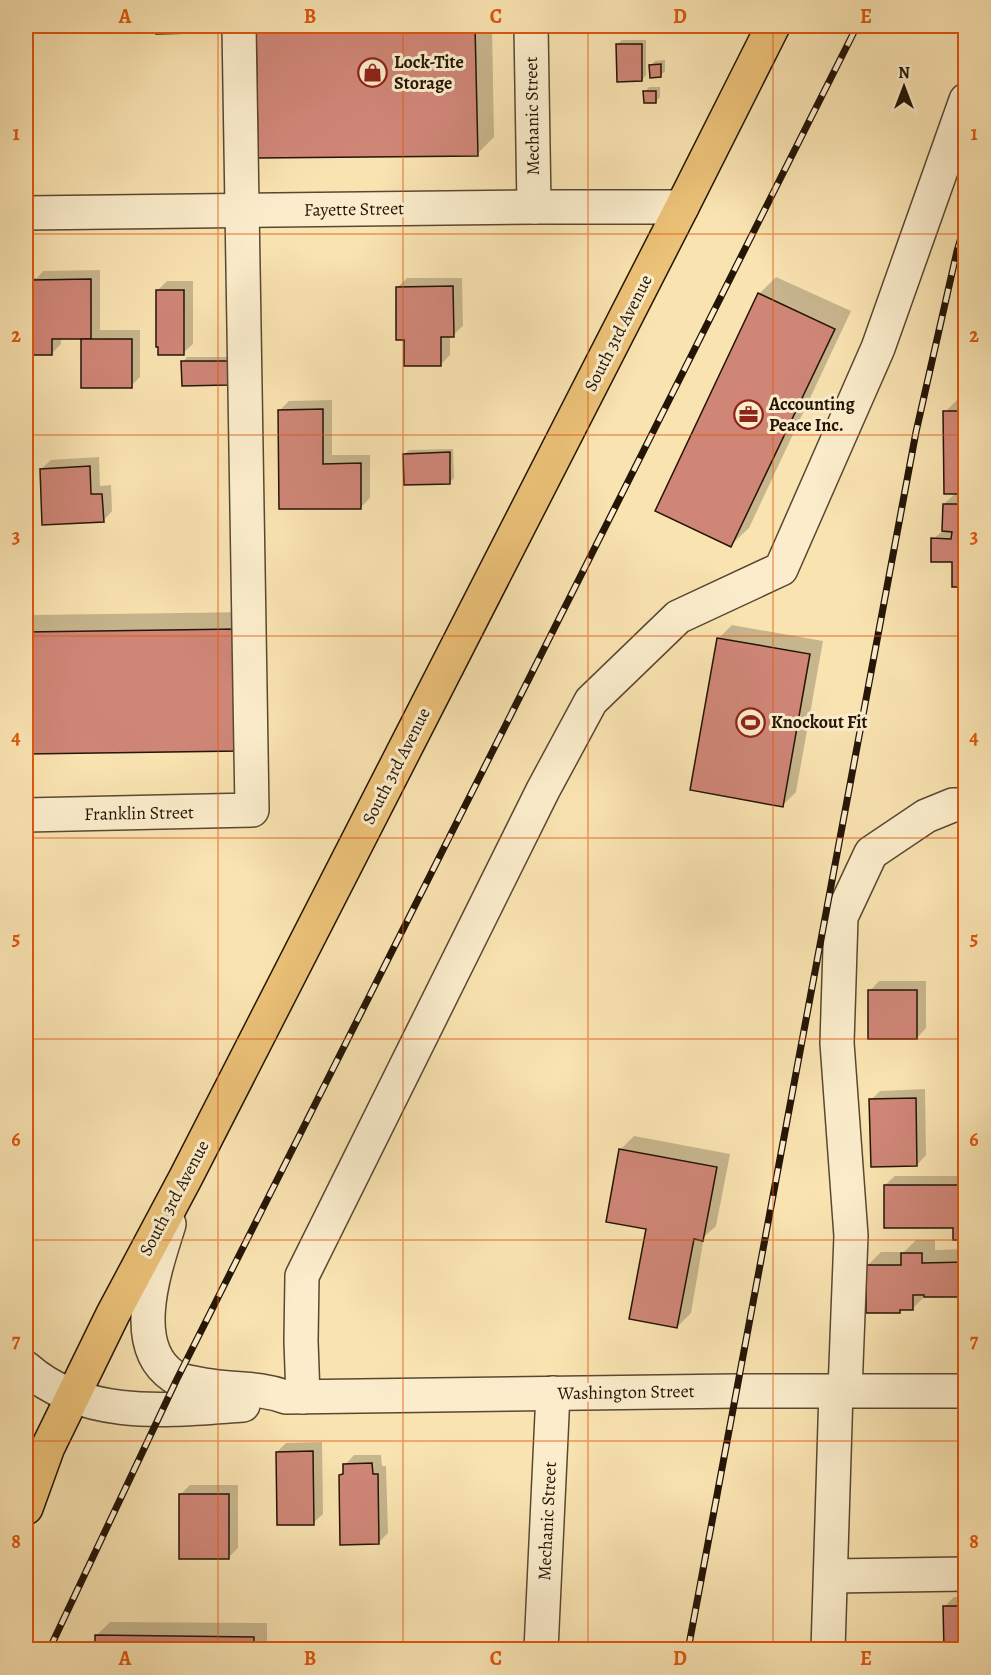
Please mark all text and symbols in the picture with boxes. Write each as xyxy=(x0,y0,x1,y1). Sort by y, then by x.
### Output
text: A xyxy=(118,3,132,30)
text: B xyxy=(304,3,316,30)
text: C xyxy=(490,3,502,30)
text: D xyxy=(673,3,687,30)
text: E xyxy=(860,3,872,30)
place label: Lock-Tite Storage xyxy=(394,50,464,95)
shop icon: Lock-Tite Storage xyxy=(357,56,389,88)
street label: Mechanic Street xyxy=(519,56,545,176)
north arrow xyxy=(874,57,934,117)
text: N xyxy=(898,62,910,84)
text: 1 xyxy=(12,120,20,147)
text: 1 xyxy=(970,120,978,147)
street label: Fayette Street xyxy=(304,196,404,222)
street label: South 3rd Avenue xyxy=(578,271,658,395)
text: 2 xyxy=(11,322,21,349)
text: 2 xyxy=(969,322,979,349)
place label: Accounting Peace Inc. xyxy=(768,392,855,437)
office icon: Accounting Peace Inc. xyxy=(732,398,764,430)
text: 3 xyxy=(12,523,20,550)
text: 3 xyxy=(970,523,978,550)
street label: South 3rd Avenue xyxy=(356,704,436,828)
sports icon: Knockout Fit xyxy=(734,706,766,738)
place label: Knockout Fit xyxy=(771,710,868,734)
text: 4 xyxy=(11,724,21,751)
text: 4 xyxy=(969,724,979,751)
street label: Franklin Street xyxy=(84,800,194,826)
text: 5 xyxy=(12,925,20,952)
text: 5 xyxy=(970,925,978,952)
text: 6 xyxy=(11,1126,21,1153)
text: 6 xyxy=(969,1126,979,1153)
street label: South 3rd Avenue xyxy=(133,1136,215,1260)
text: 7 xyxy=(12,1327,21,1354)
text: 7 xyxy=(970,1327,979,1354)
street label: Washington Street xyxy=(556,1379,695,1405)
street label: Mechanic Street xyxy=(532,1461,562,1581)
text: 8 xyxy=(11,1528,21,1555)
text: 8 xyxy=(969,1528,979,1555)
text: A xyxy=(118,1645,132,1672)
text: B xyxy=(304,1645,316,1672)
text: C xyxy=(490,1645,502,1672)
text: D xyxy=(673,1645,687,1672)
text: E xyxy=(860,1645,872,1672)

